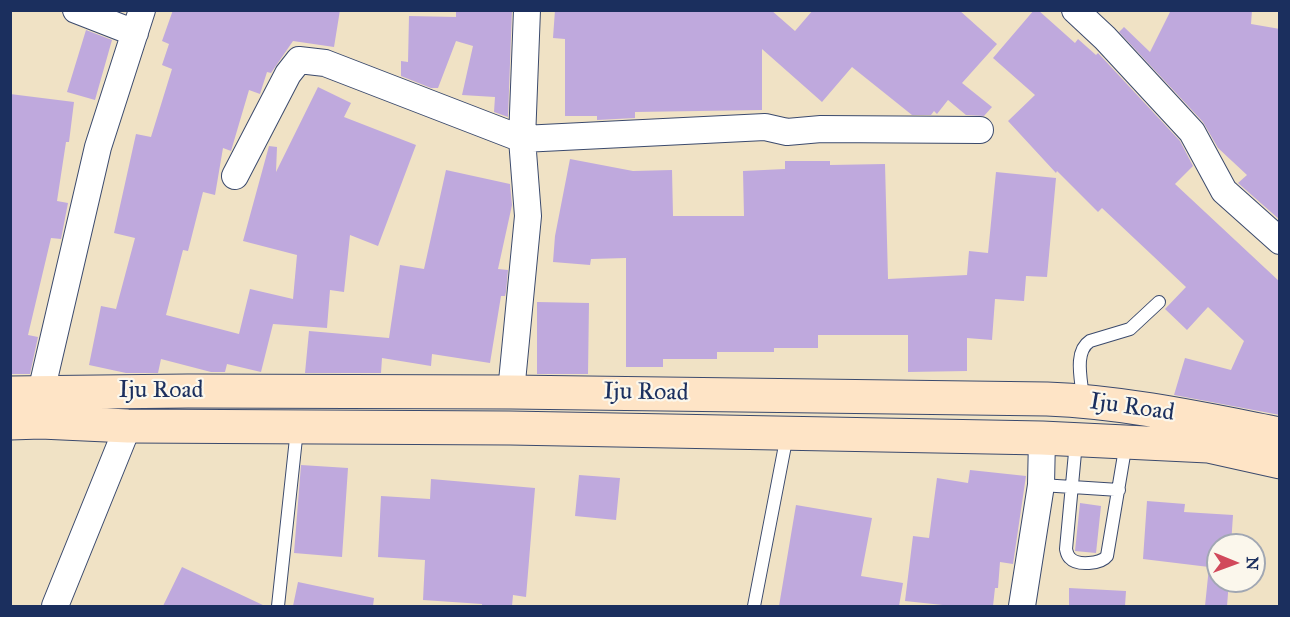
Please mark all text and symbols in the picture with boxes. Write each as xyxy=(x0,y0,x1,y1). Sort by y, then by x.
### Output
street label: Iju Road xyxy=(118,377,204,405)
street label: Iju Road xyxy=(603,378,689,408)
street label: Iju Road xyxy=(1088,388,1176,428)
north arrow xyxy=(1206,533,1266,593)
text: N xyxy=(1243,556,1262,570)

